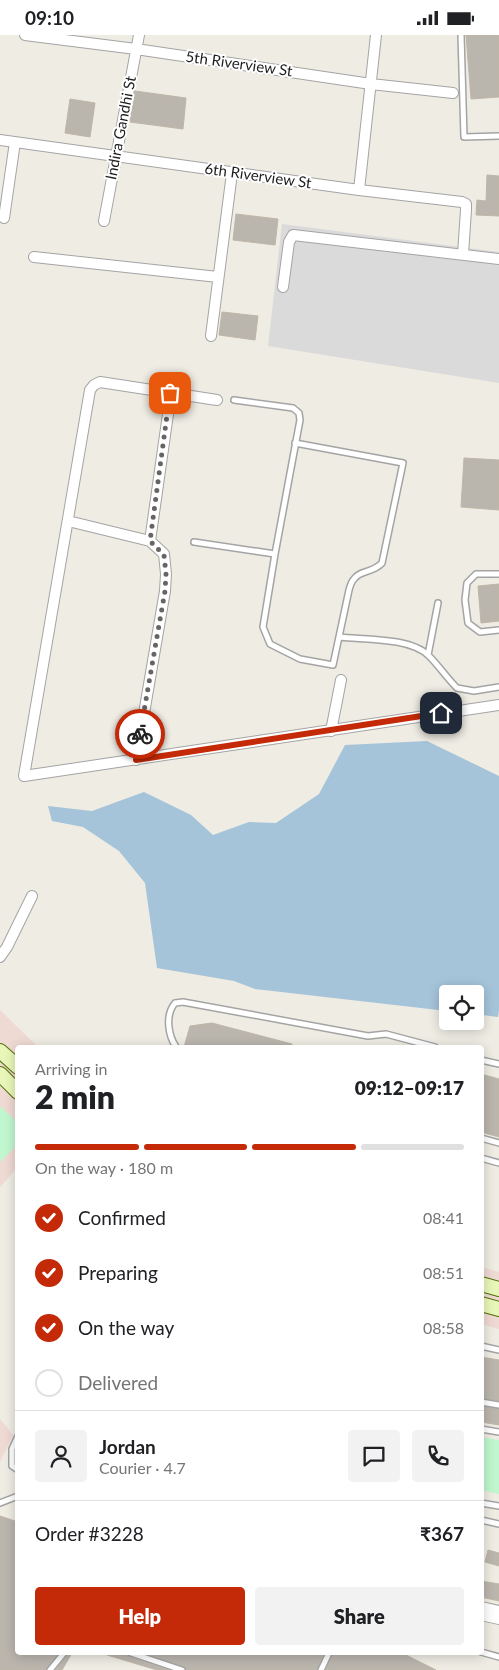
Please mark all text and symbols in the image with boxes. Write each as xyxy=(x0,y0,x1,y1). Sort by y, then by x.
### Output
text: 09:10 xyxy=(25,6,74,29)
street label: 5th Riverview St xyxy=(185,47,294,80)
street label: Indira Gandhi St xyxy=(101,74,139,181)
street label: 6th Riverview St xyxy=(204,159,313,192)
pin xyxy=(149,372,191,414)
icon: bag xyxy=(156,379,184,407)
pin xyxy=(420,692,462,734)
icon: home xyxy=(427,699,455,727)
courier xyxy=(115,709,165,759)
icon: bike xyxy=(126,720,154,748)
map controls xyxy=(439,985,484,1030)
button: locate xyxy=(439,985,484,1030)
text: Arriving in xyxy=(35,1059,108,1078)
text: 09:12–09:17 xyxy=(355,1076,464,1099)
text: 2 min xyxy=(35,1077,115,1116)
text: On the way · 180 m xyxy=(35,1158,173,1177)
icon: check xyxy=(35,1204,63,1232)
text: Confirmed xyxy=(78,1206,166,1229)
text: 08:41 xyxy=(423,1208,464,1227)
icon: check xyxy=(35,1259,63,1287)
text: Preparing xyxy=(78,1261,158,1284)
text: 08:51 xyxy=(423,1263,464,1282)
icon: check xyxy=(35,1314,63,1342)
text: On the way xyxy=(78,1316,174,1339)
text: 08:58 xyxy=(423,1318,464,1337)
text: Delivered xyxy=(78,1371,158,1394)
button: person xyxy=(35,1430,87,1482)
button: chat xyxy=(348,1430,400,1482)
button: phone xyxy=(412,1430,464,1482)
text: Jordan xyxy=(99,1435,156,1458)
text: Courier · 4.7 xyxy=(99,1458,186,1477)
text: Order #3228 xyxy=(35,1522,144,1545)
text: ₹367 xyxy=(420,1522,464,1545)
button: Help xyxy=(35,1587,245,1645)
button: Share xyxy=(255,1587,464,1645)

